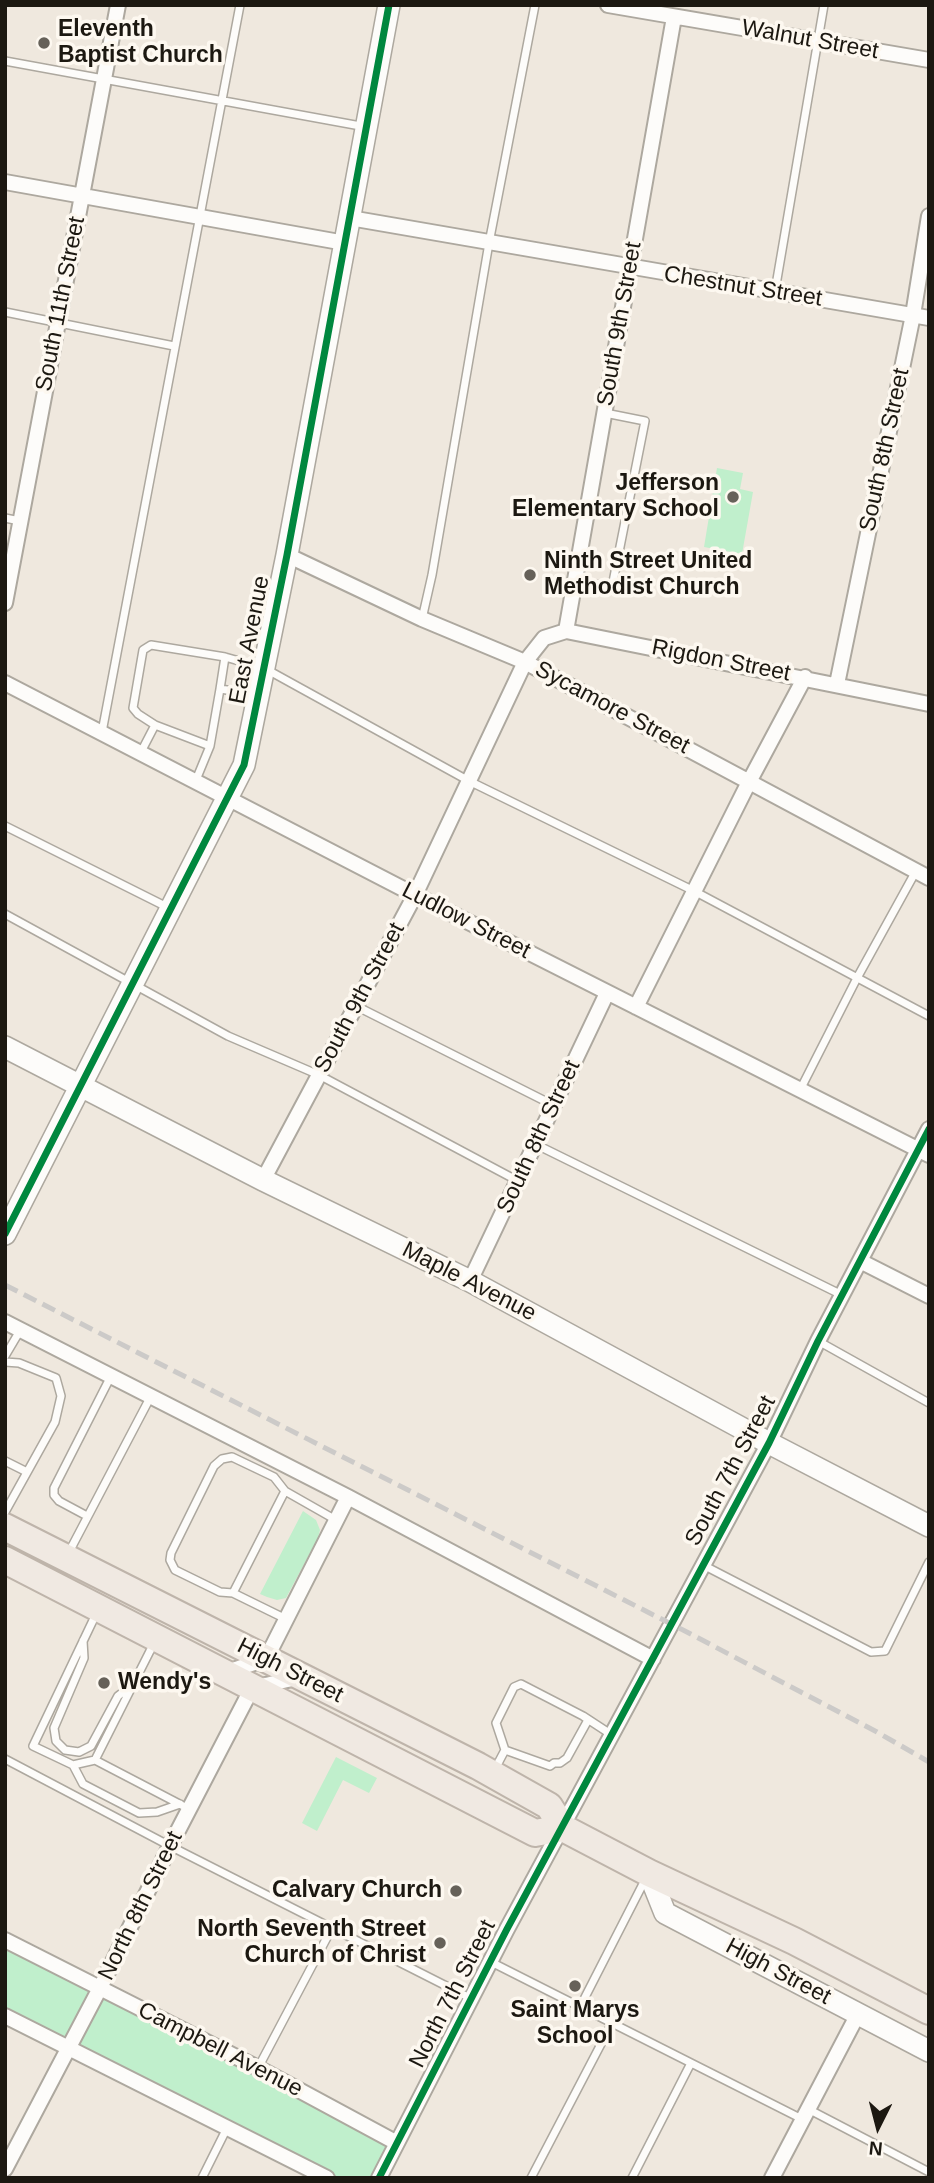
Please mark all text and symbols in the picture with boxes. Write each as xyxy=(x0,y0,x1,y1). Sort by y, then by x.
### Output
street label: Walnut Street xyxy=(739,14,881,66)
place label: Eleventh Baptist Church xyxy=(58,16,223,70)
marker: Eleventh Baptist Church xyxy=(36,35,52,51)
street label: South 11th Street xyxy=(31,214,91,394)
street label: South 9th Street xyxy=(592,240,648,408)
street label: Chestnut Street xyxy=(662,261,824,313)
street label: South 8th Street xyxy=(854,366,916,534)
place label: Jefferson Elementary School xyxy=(512,470,719,524)
marker: Jefferson Elementary School xyxy=(725,489,741,505)
place label: Ninth Street United Methodist Church xyxy=(544,548,752,602)
marker: Ninth Street United Methodist Church xyxy=(522,567,538,583)
street label: East Avenue xyxy=(224,574,276,706)
street label: Rigdon Street xyxy=(649,634,793,688)
street label: Sycamore Street xyxy=(530,656,694,760)
street label: Ludlow Street xyxy=(397,877,535,965)
street label: South 9th Street xyxy=(309,918,411,1078)
street label: South 8th Street xyxy=(491,1056,587,1218)
street label: Maple Avenue xyxy=(397,1236,541,1328)
street label: South 7th Street xyxy=(680,1391,782,1551)
street label: High Street xyxy=(232,1633,348,1709)
place label: Wendy's xyxy=(118,1669,211,1697)
marker: Wendy's xyxy=(96,1675,112,1691)
street label: North 8th Street xyxy=(93,1827,189,1985)
place label: Calvary Church xyxy=(272,1877,442,1905)
marker: Calvary Church xyxy=(448,1883,464,1899)
street label: North 7th Street xyxy=(404,1915,502,2073)
place label: North Seventh Street Church of Christ xyxy=(197,1916,426,1970)
street label: High Street xyxy=(721,1933,835,2011)
marker: North Seventh Street Church of Christ xyxy=(432,1935,448,1951)
marker: Saint Marys School xyxy=(567,1978,583,1994)
street label: Campbell Avenue xyxy=(133,1997,307,2103)
place label: Saint Marys School xyxy=(510,1997,640,2051)
north arrow xyxy=(843,2092,913,2162)
text: N xyxy=(868,2137,884,2160)

